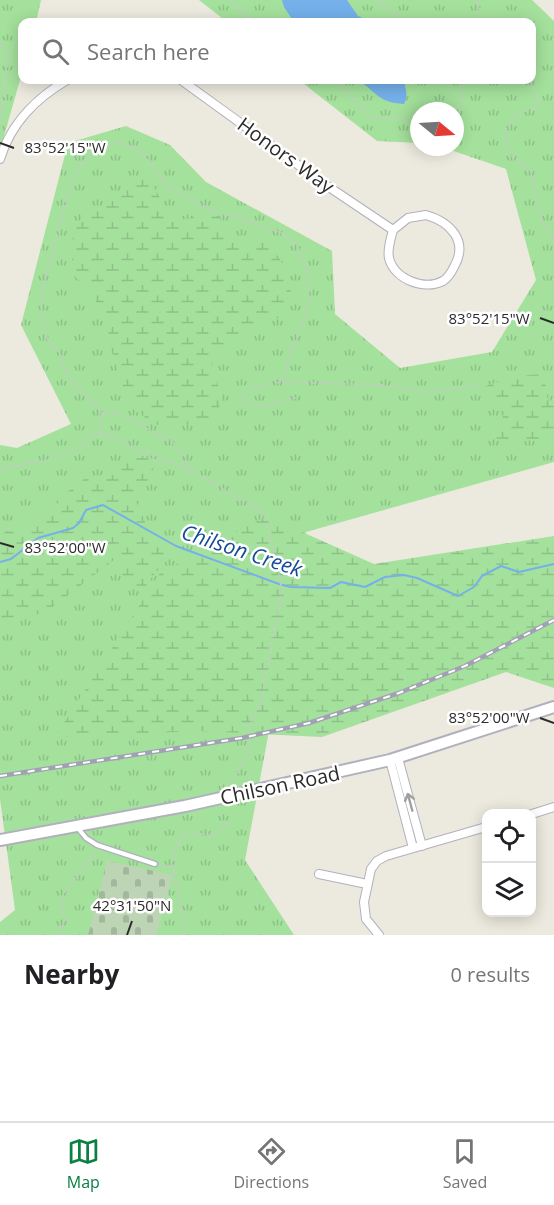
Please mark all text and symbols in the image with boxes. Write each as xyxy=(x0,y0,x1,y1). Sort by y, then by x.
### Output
search box xyxy=(18,18,536,84)
icon: search xyxy=(39,35,72,68)
text: Search here xyxy=(87,36,210,66)
north arrow xyxy=(410,102,464,156)
street label: Honors Way xyxy=(232,111,341,200)
text: 83°52'15"W xyxy=(25,137,106,157)
text: 83°52'15"W xyxy=(449,308,530,328)
water label: Chilson Creek xyxy=(178,517,307,583)
text: 83°52'00"W xyxy=(25,537,106,557)
text: 83°52'00"W xyxy=(449,707,530,727)
street label: Chilson Road xyxy=(218,759,342,811)
one-way arrow xyxy=(404,793,415,812)
map controls xyxy=(482,809,536,917)
button: locate xyxy=(482,809,536,863)
button: layers xyxy=(482,863,536,917)
text: 42°31'50"N xyxy=(93,895,171,915)
text: Nearby xyxy=(24,956,119,992)
text: 0 results xyxy=(450,961,530,988)
tab: Map xyxy=(67,1135,100,1193)
tab: Directions xyxy=(233,1135,309,1193)
tab: Saved xyxy=(443,1135,487,1193)

